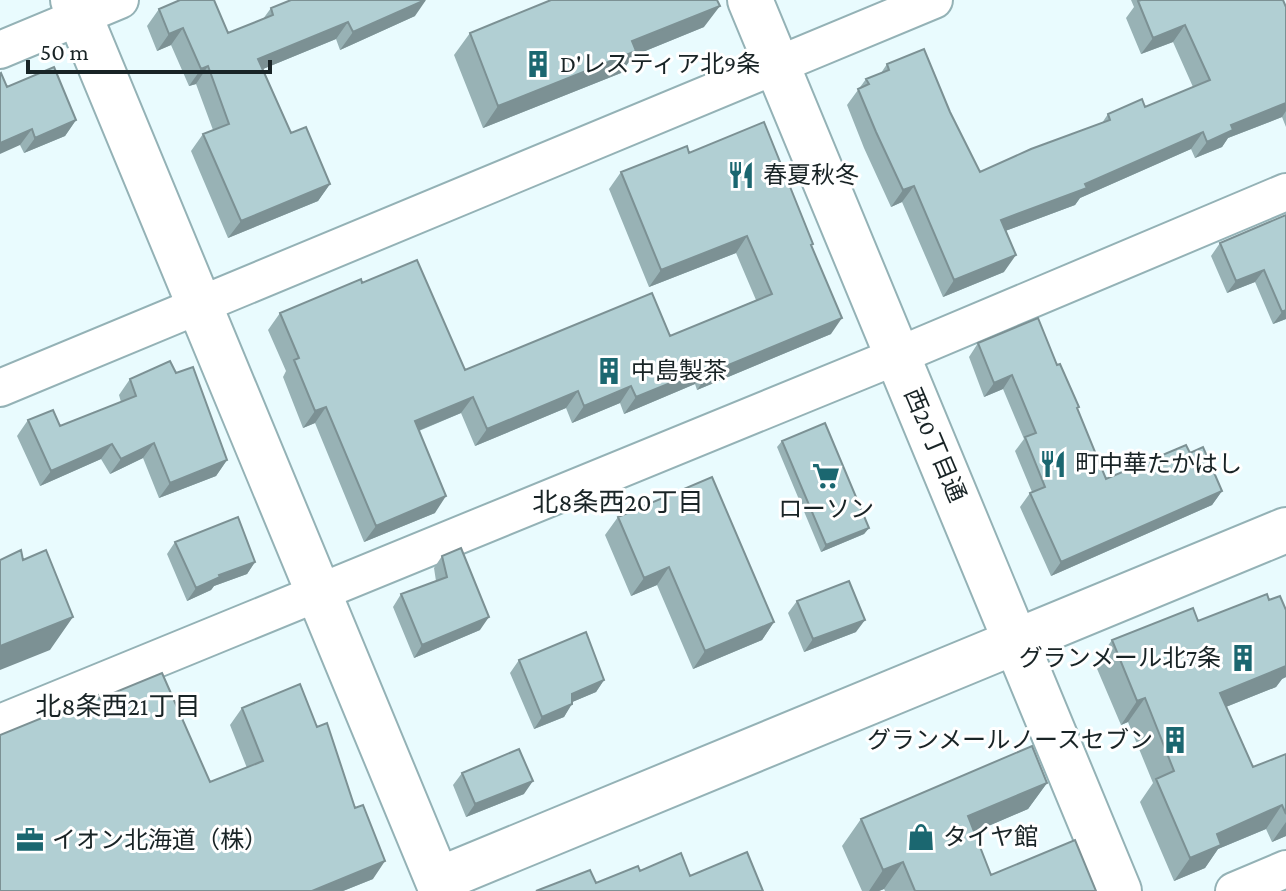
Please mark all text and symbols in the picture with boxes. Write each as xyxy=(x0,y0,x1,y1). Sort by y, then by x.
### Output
scale bar xyxy=(28,24,270,74)
text: 50 m xyxy=(40,38,89,65)
building icon: D'レスティア北9条 xyxy=(523,49,553,79)
place label: D'レスティア北9条 xyxy=(560,50,760,77)
restaurant icon: 春夏秋冬 xyxy=(726,160,756,190)
place label: 春夏秋冬 xyxy=(763,161,859,188)
building icon: 中島製茶 xyxy=(594,356,624,386)
place label: 中島製茶 xyxy=(631,357,727,384)
street label: 西20丁目通 xyxy=(899,384,972,506)
restaurant icon: 町中華たかはし xyxy=(1038,449,1068,479)
place label: 町中華たかはし xyxy=(1075,450,1242,477)
supermarket icon: ローソン xyxy=(811,461,841,491)
district label: 北8条西20丁目 xyxy=(532,488,704,517)
place label: ローソン xyxy=(778,495,874,522)
building icon: グランメール北7条 xyxy=(1228,643,1258,673)
place label: グランメール北7条 xyxy=(1019,644,1221,671)
district label: 北8条西21丁目 xyxy=(35,692,201,721)
building icon: グランメールノースセブン xyxy=(1160,725,1190,755)
place label: グランメールノースセブン xyxy=(867,726,1153,753)
shop icon: タイヤ館 xyxy=(906,822,936,852)
place label: タイヤ館 xyxy=(943,823,1038,850)
office icon: イオン北海道（株） xyxy=(15,825,45,855)
place label: イオン北海道（株） xyxy=(52,826,268,853)

